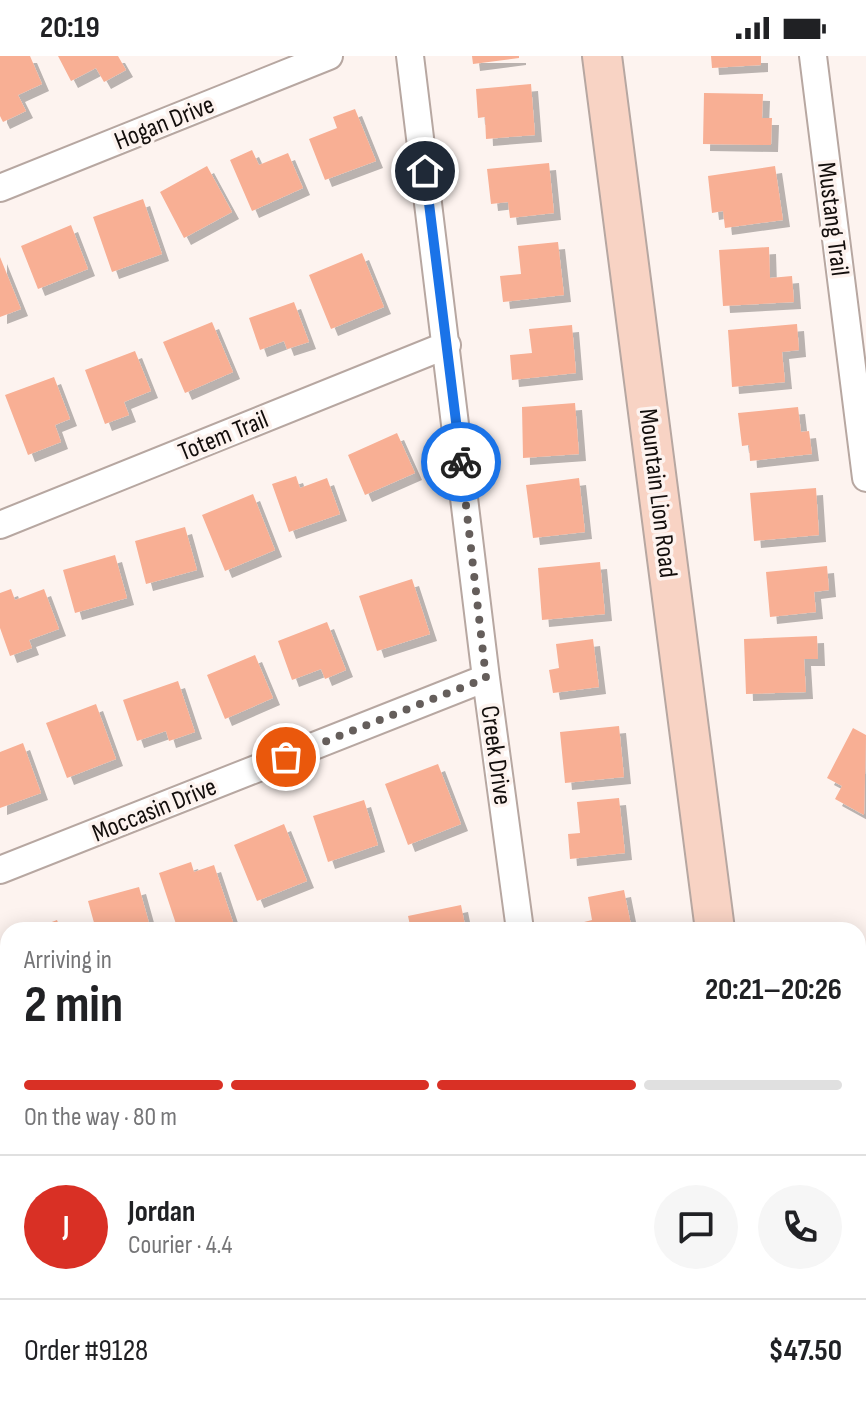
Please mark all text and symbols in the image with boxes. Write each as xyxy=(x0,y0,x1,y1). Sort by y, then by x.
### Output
text: 20:19 xyxy=(40,10,100,46)
street label: Hogan Drive xyxy=(110,89,219,157)
pin xyxy=(391,137,459,205)
icon: home xyxy=(403,149,447,193)
street label: Mustang Trail xyxy=(810,160,855,278)
street label: Totem Trail xyxy=(174,404,273,468)
street label: Mountain Lion Road xyxy=(632,407,683,580)
courier xyxy=(421,422,501,502)
icon: bike xyxy=(439,440,483,484)
street label: Creek Drive xyxy=(473,704,518,807)
pin xyxy=(252,723,320,791)
icon: bag xyxy=(264,735,308,779)
street label: Moccasin Drive xyxy=(88,771,221,849)
text: Arriving in xyxy=(24,945,112,976)
text: 20:21–20:26 xyxy=(705,972,842,1008)
text: 2 min xyxy=(24,974,123,1037)
text: On the way · 80 m xyxy=(24,1102,177,1133)
button: chat xyxy=(654,1185,738,1269)
button: phone xyxy=(758,1185,842,1269)
text: Jordan xyxy=(128,1194,195,1230)
text: J xyxy=(63,1209,69,1245)
text: Courier · 4.4 xyxy=(128,1230,232,1261)
text: Order #9128 xyxy=(24,1333,148,1369)
text: $47.50 xyxy=(768,1333,842,1369)

